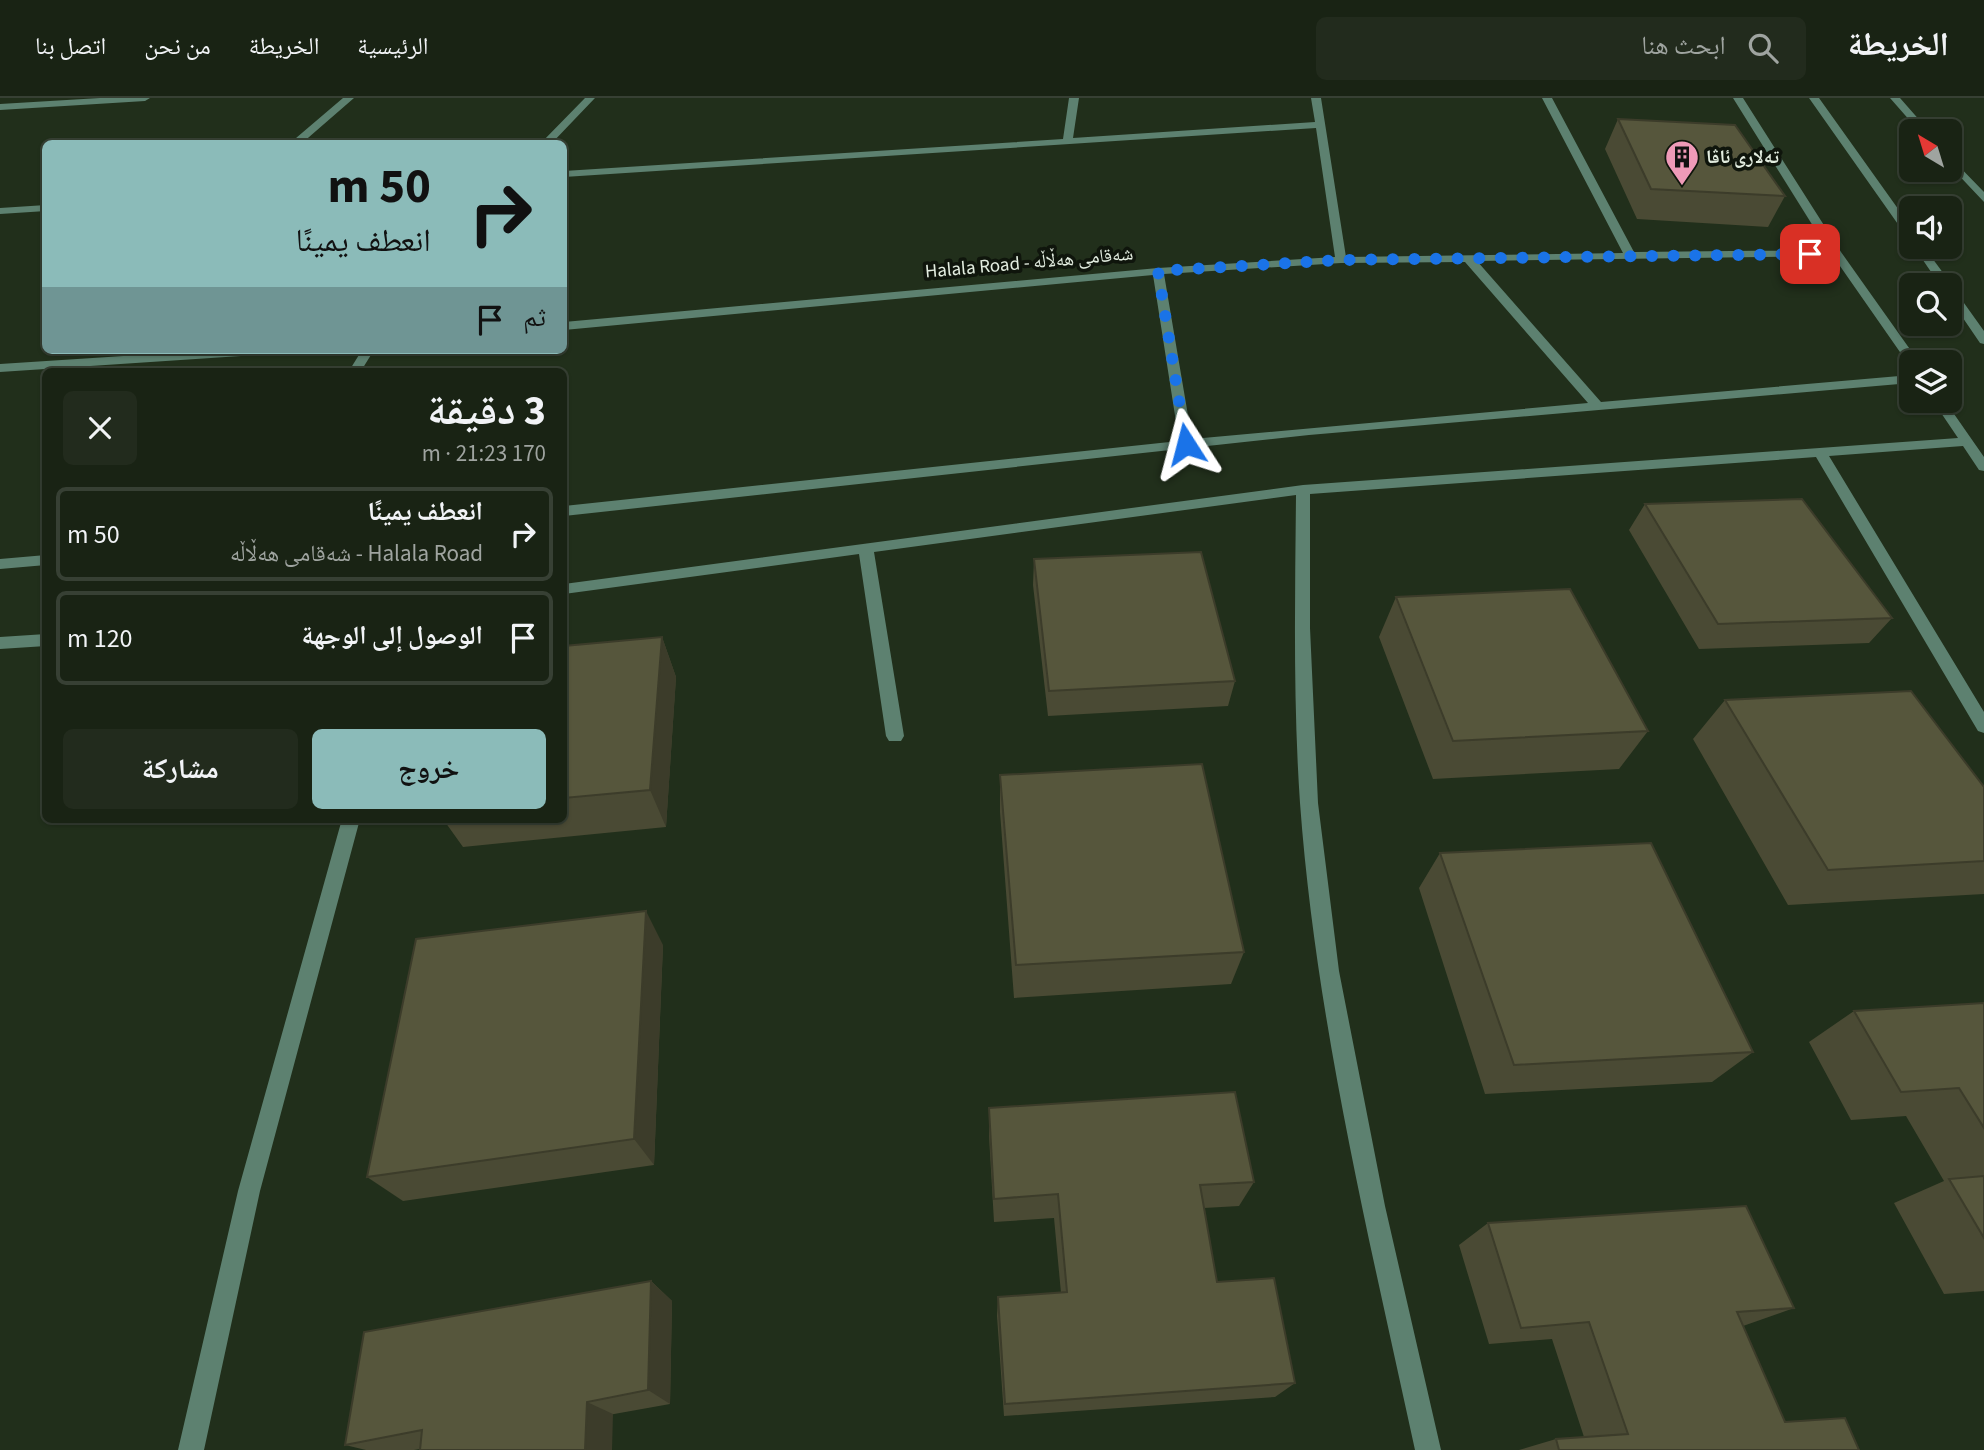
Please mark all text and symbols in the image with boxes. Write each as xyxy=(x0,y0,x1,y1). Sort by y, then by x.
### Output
search box xyxy=(1316,17,1806,80)
text: الخريطة xyxy=(1848,21,1949,68)
text: ابحث هنا xyxy=(1641,27,1726,64)
text: اتصل بنا xyxy=(35,29,106,64)
text: من نحن xyxy=(144,29,211,64)
text: الخريطة xyxy=(249,29,319,64)
text: الرئيسية xyxy=(357,29,429,64)
icon: search xyxy=(1744,29,1782,67)
north arrow xyxy=(1899,119,1962,182)
map controls xyxy=(1899,119,1962,413)
building icon: تەلاری ئاڤا xyxy=(1663,138,1701,187)
place label: تەلاری ئاڤا xyxy=(1706,144,1780,171)
text: 50 m xyxy=(327,152,431,222)
icon: right xyxy=(455,168,546,259)
button: sound xyxy=(1899,196,1962,259)
text: انعطف يمينًا xyxy=(296,218,431,264)
pin xyxy=(1780,224,1840,284)
icon: arrive xyxy=(1791,235,1829,273)
street label: Halala Road - شەقامی هەڵاڵە xyxy=(924,240,1134,286)
button: search xyxy=(1899,273,1962,336)
text: ثم xyxy=(523,299,546,336)
icon: arrive xyxy=(471,301,509,339)
button: layers xyxy=(1899,350,1962,413)
text: 3 دقيقة xyxy=(427,381,546,441)
button: close xyxy=(63,391,137,465)
position arrow xyxy=(1149,407,1223,481)
text: 170 m · 21:23 xyxy=(422,437,546,470)
text: انعطف يمينًا xyxy=(368,493,483,530)
icon: right xyxy=(504,515,542,553)
text: 50 m xyxy=(67,516,120,553)
text: Halala Road - شەقامی هەڵاڵە xyxy=(230,537,483,570)
text: الوصول إلى الوجهة xyxy=(302,617,483,654)
icon: arrive xyxy=(504,619,542,657)
text: 120 m xyxy=(67,620,133,657)
button: مشاركة xyxy=(63,729,298,809)
button: خروج xyxy=(312,729,546,809)

